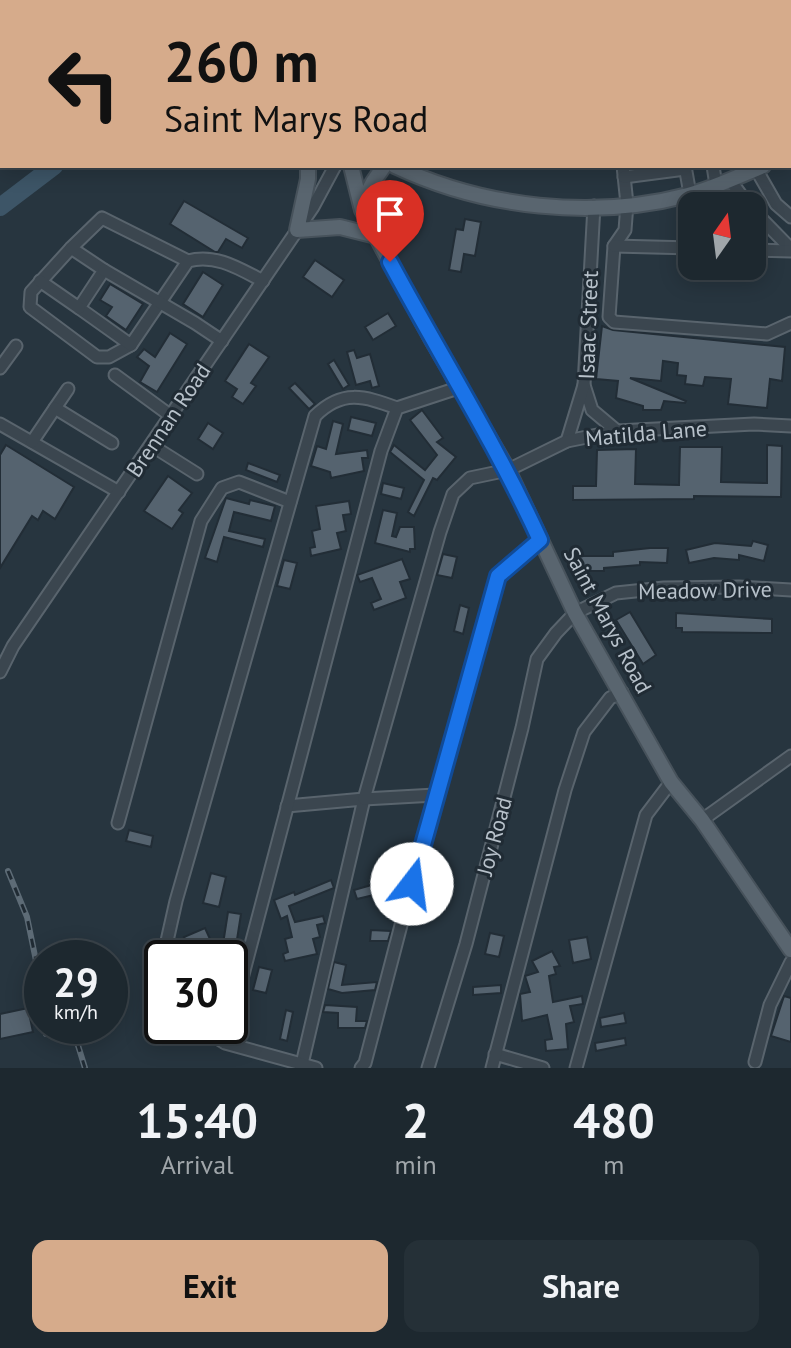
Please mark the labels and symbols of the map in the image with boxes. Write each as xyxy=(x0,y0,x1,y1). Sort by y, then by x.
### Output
pin xyxy=(356,180,424,262)
north arrow xyxy=(678,192,766,280)
street label: Isaac Street xyxy=(572,270,604,380)
street label: Brennan Road xyxy=(120,358,216,482)
street label: Matilda Lane xyxy=(584,414,708,452)
street label: Saint Marys Road xyxy=(558,542,658,698)
street label: Meadow Drive xyxy=(638,575,772,605)
street label: Joy Road xyxy=(470,794,518,879)
position arrow xyxy=(370,842,454,926)
speed limit sign: 30 xyxy=(144,940,248,1044)

